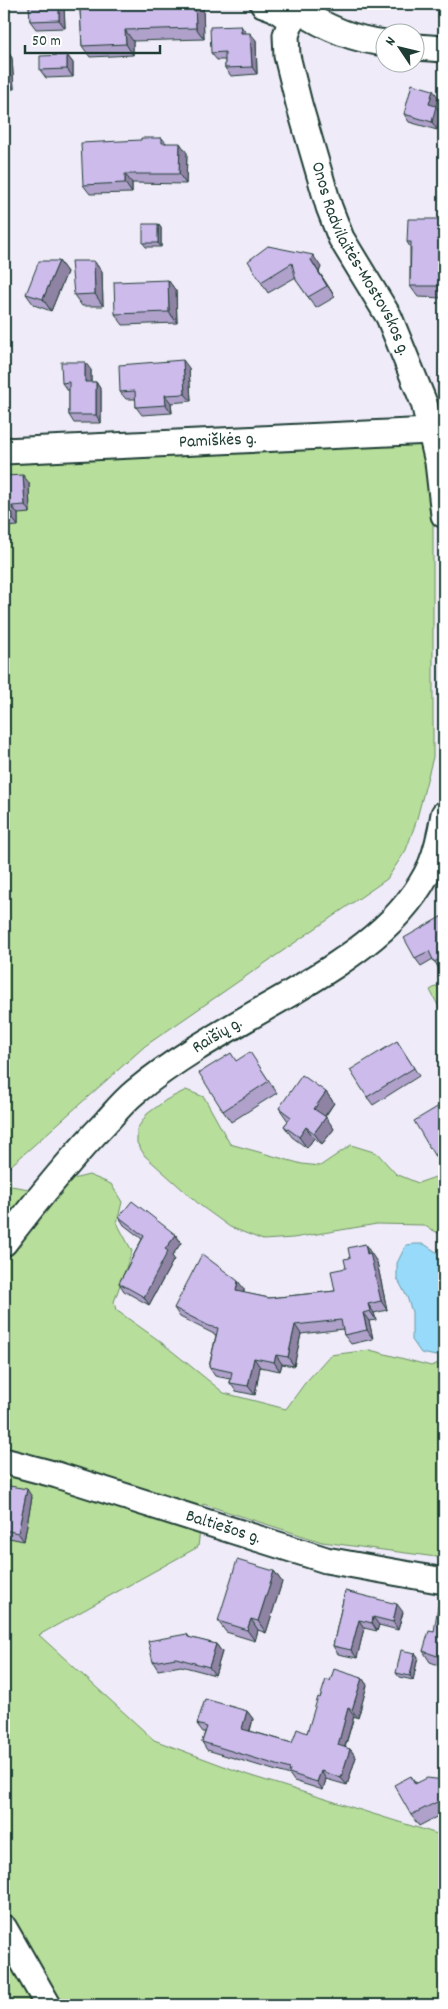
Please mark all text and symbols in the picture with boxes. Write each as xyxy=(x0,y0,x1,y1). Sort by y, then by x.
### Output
scale bar xyxy=(25,22,160,54)
north arrow xyxy=(376,22,426,72)
text: 50 m xyxy=(32,31,61,53)
text: N xyxy=(381,33,401,50)
street label: Onos Radvilaitės-Mostovskos g. xyxy=(304,159,416,360)
street label: Pamiškės g. xyxy=(178,427,257,455)
street label: Raišių g. xyxy=(187,1011,247,1060)
street label: Baltiešos g. xyxy=(182,1504,264,1551)

